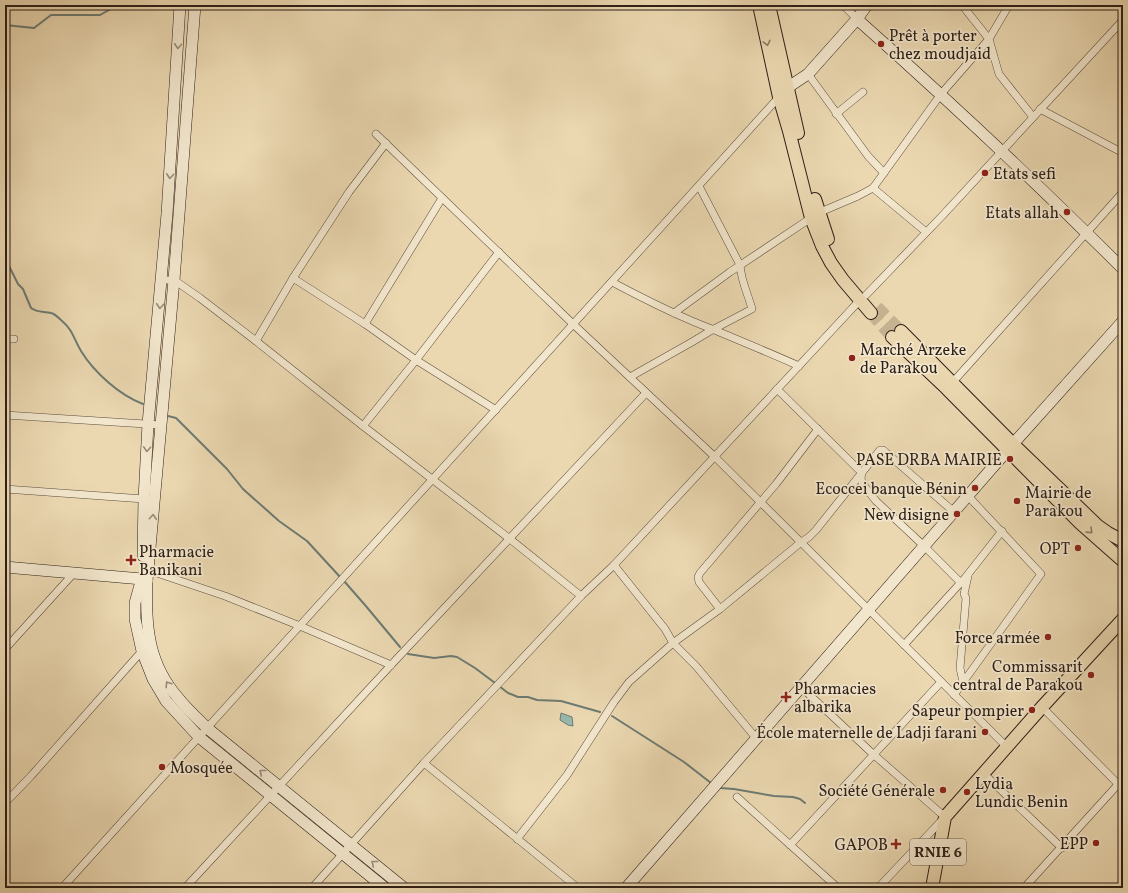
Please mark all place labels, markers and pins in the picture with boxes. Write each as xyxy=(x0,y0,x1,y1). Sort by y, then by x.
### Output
place label: Prêt à porter chez moudjaid xyxy=(889,26,991,66)
marker: Prêt à porter chez moudjaid xyxy=(876,39,886,49)
place label: Etats sefi xyxy=(993,164,1056,186)
marker: Etats sefi xyxy=(980,168,990,178)
place label: Etats allah xyxy=(985,203,1059,225)
marker: Etats allah xyxy=(1062,207,1072,217)
place label: Marché Arzeke de Parakou xyxy=(860,340,966,380)
marker: Marché Arzeke de Parakou xyxy=(847,353,857,363)
place label: PASE DRBA MAIRIE xyxy=(856,450,1002,472)
marker: PASE DRBA MAIRIE xyxy=(1005,454,1015,464)
place label: Ecoccei banque Bénin xyxy=(816,479,967,501)
marker: Ecoccei banque Bénin xyxy=(970,483,980,493)
place label: Mairie de Parakou xyxy=(1025,483,1092,523)
marker: Mairie de Parakou xyxy=(1012,496,1022,506)
place label: New disigne xyxy=(864,505,949,527)
marker: New disigne xyxy=(952,509,962,519)
place label: OPT xyxy=(1040,539,1070,561)
place label: Pharmacie Banikani xyxy=(139,542,214,582)
marker: OPT xyxy=(1073,543,1083,553)
marker: Pharmacie Banikani xyxy=(126,555,136,565)
place label: Force armée xyxy=(955,628,1040,650)
marker: Force armée xyxy=(1043,632,1053,642)
place label: Commissarit central de Parakou xyxy=(953,657,1083,697)
marker: Commissarit central de Parakou xyxy=(1086,670,1096,680)
place label: Pharmacies albarika xyxy=(794,679,876,719)
marker: Pharmacies albarika xyxy=(781,692,791,702)
place label: Sapeur pompier xyxy=(911,701,1024,723)
marker: Sapeur pompier xyxy=(1027,705,1037,715)
place label: École maternelle de Ladji farani xyxy=(756,723,977,745)
marker: École maternelle de Ladji farani xyxy=(980,727,990,737)
place label: Mosquée xyxy=(170,758,233,780)
marker: Mosquée xyxy=(157,762,167,772)
place label: Lydia Lundic Benin xyxy=(975,774,1068,814)
place label: Société Générale xyxy=(818,781,935,803)
marker: Société Générale xyxy=(938,785,948,795)
marker: Lydia Lundic Benin xyxy=(962,787,972,797)
place label: EPP xyxy=(1060,834,1088,856)
place label: GAPOB xyxy=(835,835,888,857)
marker: EPP xyxy=(1091,838,1101,848)
marker: GAPOB xyxy=(891,839,901,849)

